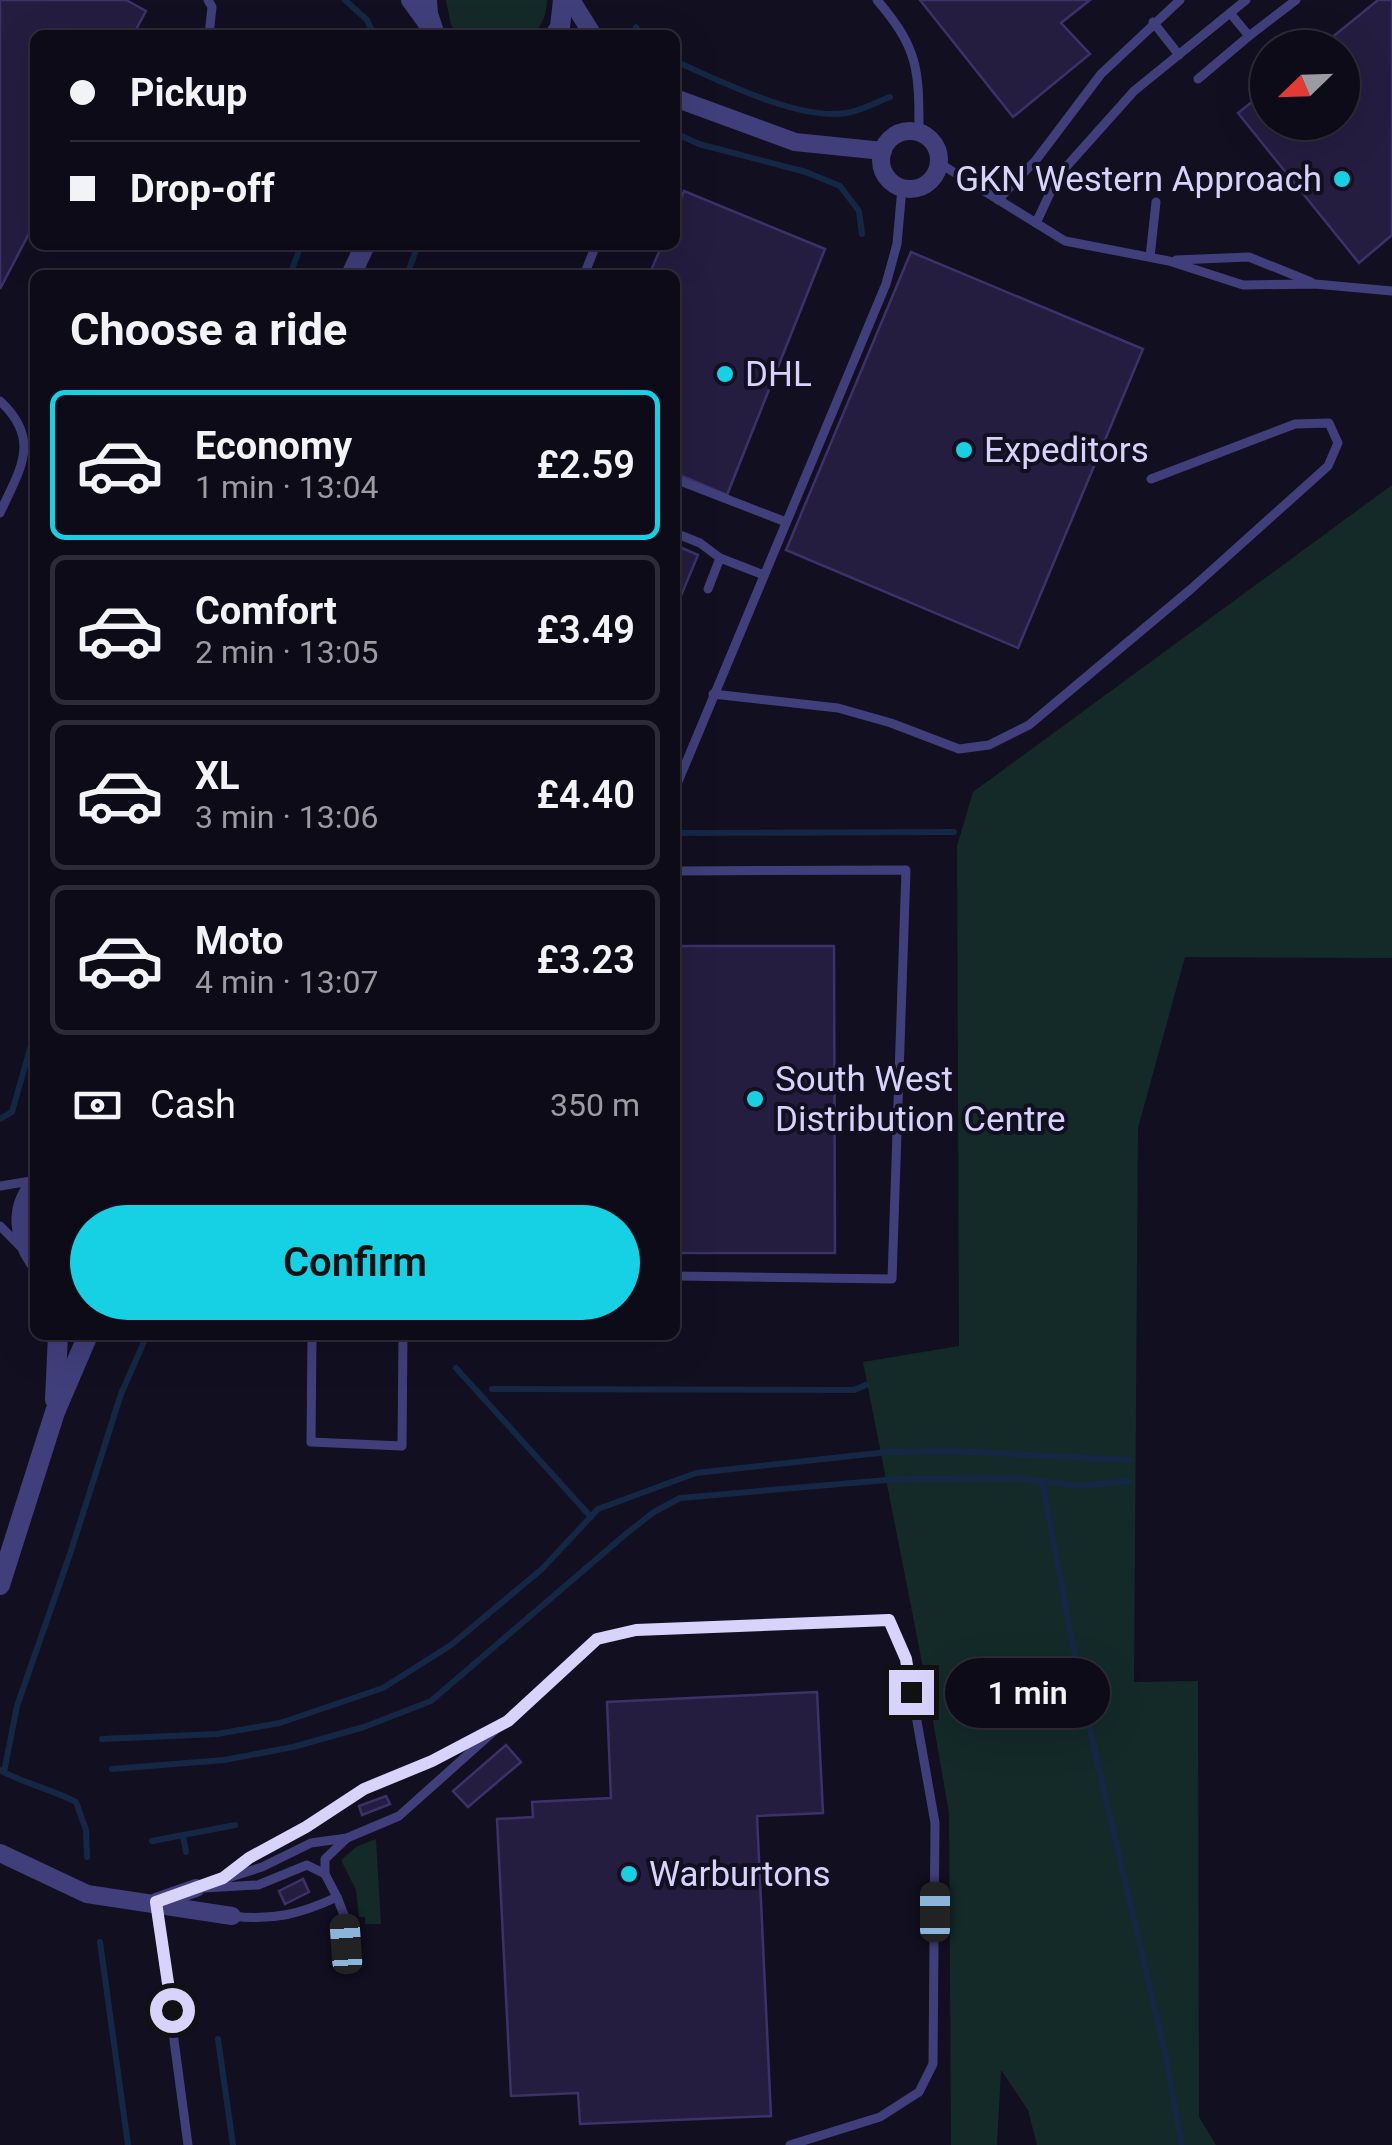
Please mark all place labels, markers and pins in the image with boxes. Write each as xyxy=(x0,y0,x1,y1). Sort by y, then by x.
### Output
place label: GKN Western Approach xyxy=(955,159,1322,200)
marker: GKN Western Approach xyxy=(1331,168,1353,190)
place label: DHL xyxy=(745,354,812,395)
marker: DHL xyxy=(714,363,736,385)
place label: Expeditors xyxy=(984,430,1149,471)
marker: Expeditors xyxy=(953,439,975,461)
place label: South West Distribution Centre xyxy=(775,1059,1065,1140)
marker: South West Distribution Centre xyxy=(744,1088,766,1110)
place label: Warburtons xyxy=(649,1854,831,1895)
marker: Warburtons xyxy=(618,1863,640,1885)

